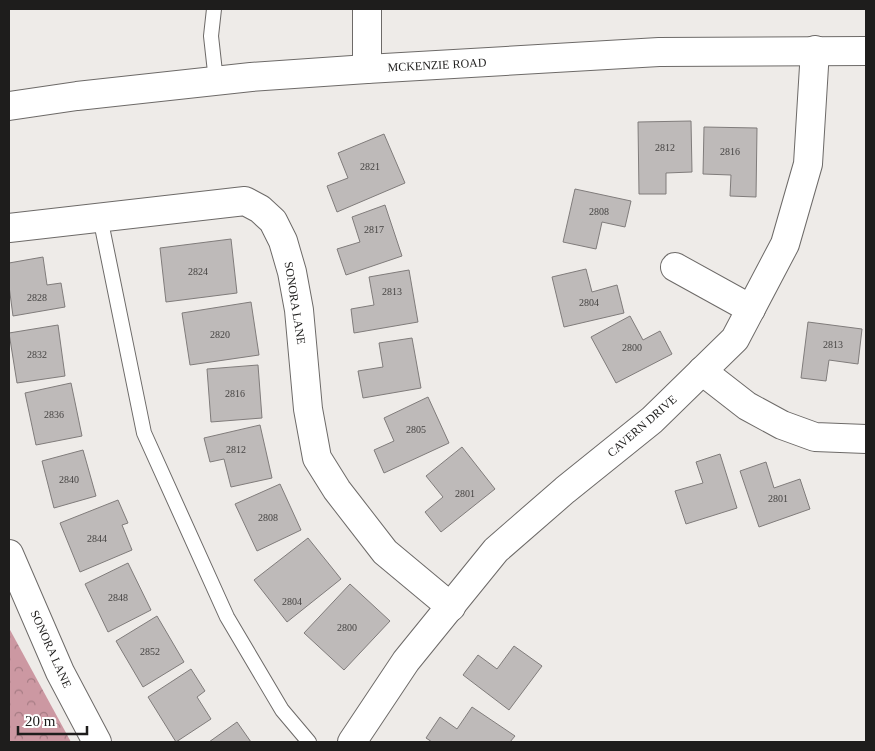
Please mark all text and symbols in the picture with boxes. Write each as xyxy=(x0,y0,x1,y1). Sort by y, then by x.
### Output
street label: MCKENZIE ROAD xyxy=(387,55,487,75)
house number: 2812 xyxy=(655,142,675,153)
house number: 2816 xyxy=(720,146,740,157)
house number: 2821 xyxy=(360,161,380,172)
house number: 2808 xyxy=(589,206,609,217)
house number: 2817 xyxy=(364,224,384,235)
street label: SONORA LANE xyxy=(282,261,308,345)
house number: 2824 xyxy=(188,266,208,277)
house number: 2813 xyxy=(382,286,402,297)
house number: 2828 xyxy=(27,292,47,303)
house number: 2804 xyxy=(579,297,599,308)
house number: 2820 xyxy=(210,329,230,340)
house number: 2813 xyxy=(823,339,843,350)
house number: 2800 xyxy=(622,342,642,353)
house number: 2832 xyxy=(27,349,47,360)
house number: 2816 xyxy=(225,388,245,399)
street label: CAVERN DRIVE xyxy=(604,392,680,460)
house number: 2836 xyxy=(44,409,64,420)
house number: 2805 xyxy=(406,424,426,435)
house number: 2812 xyxy=(226,444,246,455)
house number: 2840 xyxy=(59,474,79,485)
house number: 2801 xyxy=(455,488,475,499)
house number: 2801 xyxy=(768,493,788,504)
house number: 2808 xyxy=(258,512,278,523)
house number: 2844 xyxy=(87,533,107,544)
house number: 2848 xyxy=(108,592,128,603)
house number: 2804 xyxy=(282,596,302,607)
street label: SONORA LANE xyxy=(28,608,74,690)
house number: 2800 xyxy=(337,622,357,633)
house number: 2852 xyxy=(140,646,160,657)
scale bar xyxy=(18,704,86,736)
text: 20 m xyxy=(25,713,56,729)

